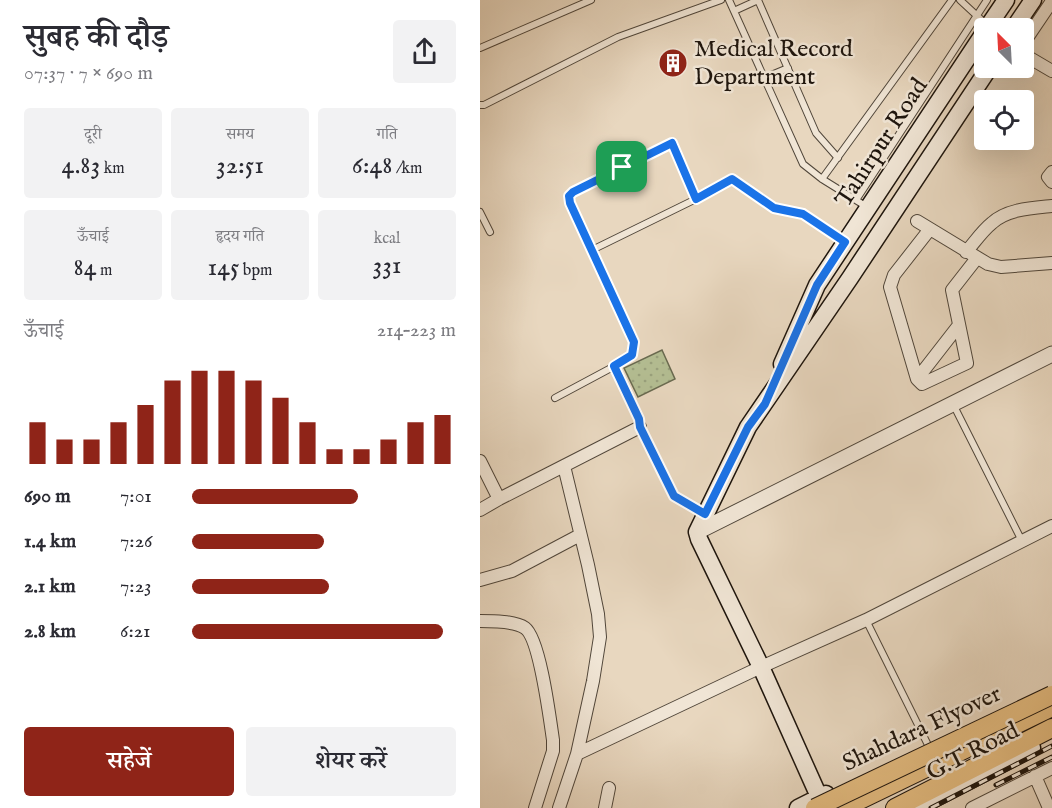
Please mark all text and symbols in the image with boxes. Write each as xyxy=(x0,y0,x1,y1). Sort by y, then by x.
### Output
text: सुबह की दौड़ xyxy=(24,17,168,59)
north arrow xyxy=(974,18,1034,78)
map controls xyxy=(974,18,1034,150)
button: share xyxy=(393,20,456,83)
place label: Medical Record Department xyxy=(694,34,853,93)
building icon: Medical Record Department xyxy=(657,47,689,79)
text: 07:37 · 7 × 690 m xyxy=(24,61,153,86)
street label: Tahirpur Road xyxy=(829,72,935,213)
button: locate xyxy=(974,90,1034,150)
text: दूरी xyxy=(84,125,102,145)
text: समय xyxy=(226,125,254,145)
text: गति xyxy=(377,125,397,145)
pin xyxy=(596,141,647,192)
text: 4.83 xyxy=(61,149,100,182)
text: 32:51 xyxy=(216,149,264,182)
text: 6:48 xyxy=(352,149,392,182)
icon: arrive xyxy=(605,150,638,183)
text: km xyxy=(100,159,125,179)
text: /km xyxy=(392,159,422,179)
text: ऊँचाई xyxy=(77,227,109,247)
text: हृदय गति xyxy=(216,227,264,247)
text: kcal xyxy=(374,229,400,249)
text: 331 xyxy=(372,249,402,282)
text: 84 xyxy=(74,251,97,284)
text: 145 xyxy=(208,251,239,284)
text: m xyxy=(97,261,112,281)
text: bpm xyxy=(239,261,272,281)
text: 214–223 m xyxy=(377,318,456,343)
text: ऊँचाई xyxy=(24,319,63,344)
text: 690 m xyxy=(24,484,71,509)
text: 7:01 xyxy=(120,484,152,509)
text: 1.4 km xyxy=(24,529,76,554)
text: 7:26 xyxy=(120,529,152,554)
text: 2.1 km xyxy=(24,574,76,599)
text: 7:23 xyxy=(120,574,151,599)
text: 2.8 km xyxy=(24,619,76,644)
text: 6:21 xyxy=(120,619,151,644)
street label: Shahdara Flyover xyxy=(838,679,1007,779)
street label: G.T Road xyxy=(921,715,1025,788)
button: सहेजें xyxy=(24,727,234,796)
button: शेयर करें xyxy=(246,727,456,796)

